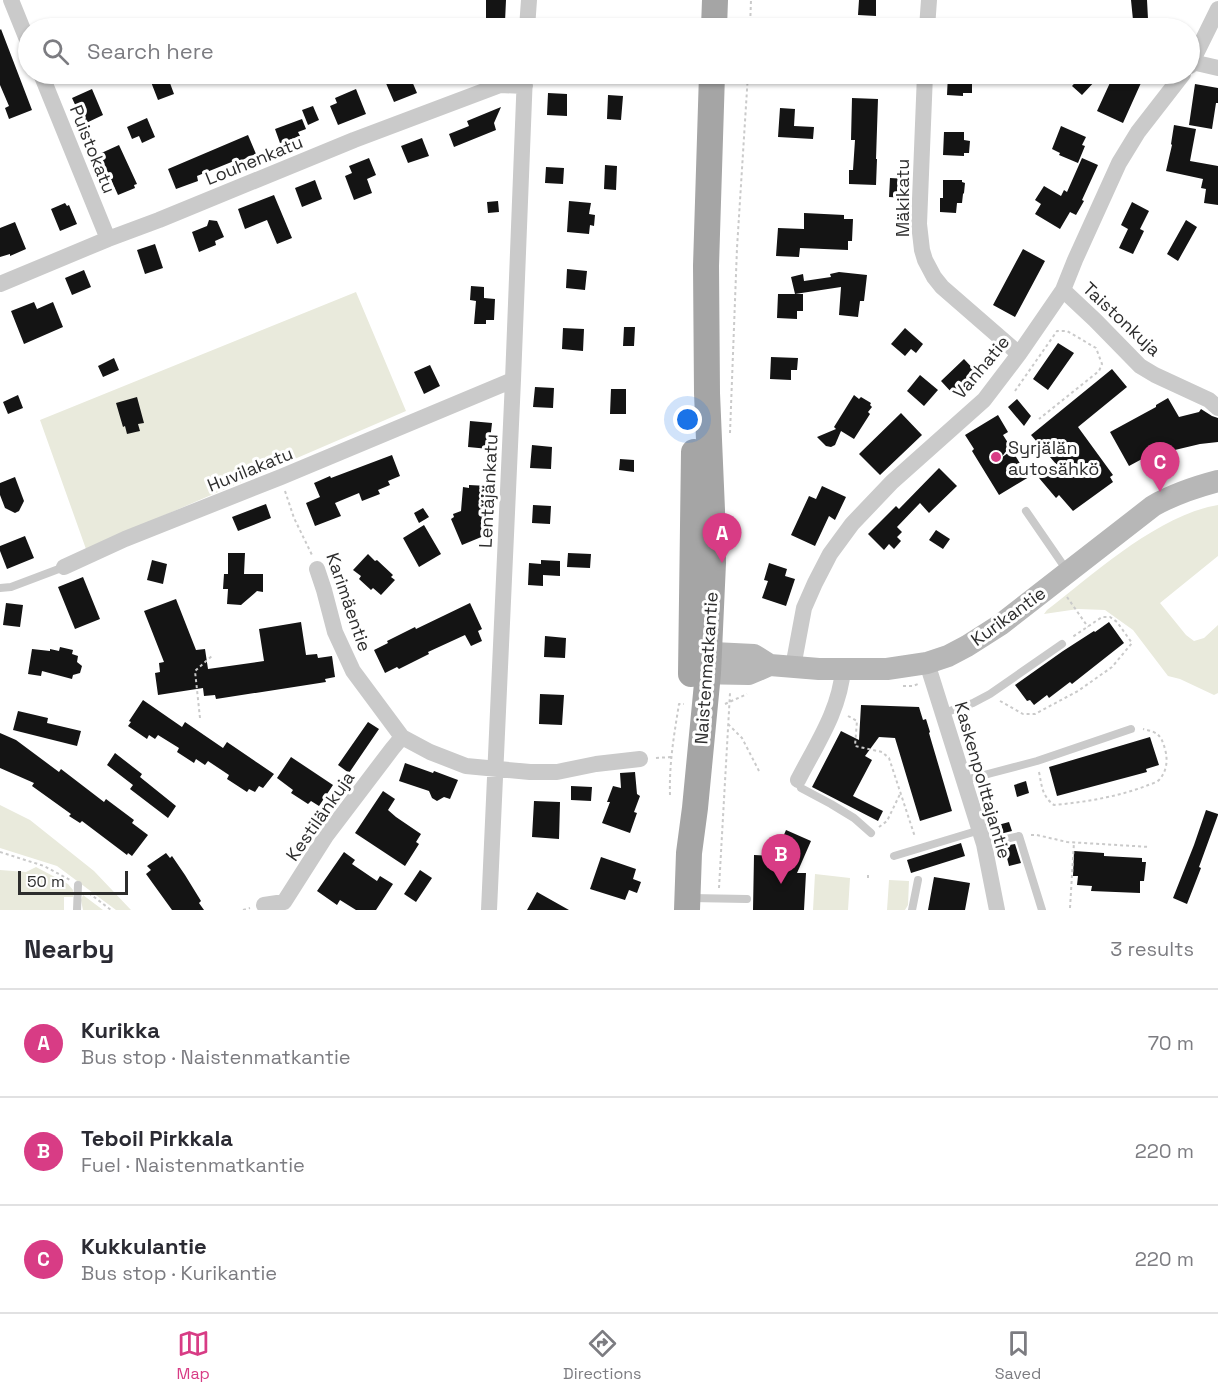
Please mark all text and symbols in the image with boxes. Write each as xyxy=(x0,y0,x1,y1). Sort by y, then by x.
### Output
search box xyxy=(18,18,1200,84)
icon: search xyxy=(39,35,72,68)
text: Search here xyxy=(87,37,214,65)
street label: Puistokatu xyxy=(65,101,121,197)
street label: Louhenkatu xyxy=(202,130,306,190)
street label: Mäkikatu xyxy=(891,159,914,237)
street label: Taistonkuja xyxy=(1078,277,1166,361)
street label: Vanhatie xyxy=(948,330,1014,404)
your location xyxy=(673,405,702,434)
street label: Lentäjänkatu xyxy=(474,433,502,549)
place label: Syrjälän autosähkö xyxy=(1008,436,1099,480)
street label: Huvilakatu xyxy=(204,441,296,497)
pin: C xyxy=(1140,442,1180,492)
marker: Syrjälän autosähkö xyxy=(989,450,1003,464)
pin: A xyxy=(702,514,742,563)
street label: Karimäentie xyxy=(321,550,377,654)
street label: Kurikantie xyxy=(966,581,1050,651)
street label: Naistenmatkantie xyxy=(689,591,723,745)
street label: Kaskenpolttajantie xyxy=(950,699,1016,861)
street label: Kestilänkuja xyxy=(281,767,359,865)
pin: B xyxy=(762,834,800,884)
scale bar xyxy=(18,868,128,896)
text: 50 m xyxy=(27,871,65,892)
text: Nearby xyxy=(24,932,114,966)
text: 3 results xyxy=(1110,936,1194,962)
text: Kurikka xyxy=(81,1016,160,1044)
text: A xyxy=(37,1030,50,1056)
text: 70 m xyxy=(1148,1030,1194,1056)
text: Bus stop · Naistenmatkantie xyxy=(81,1044,351,1070)
text: Teboil Pirkkala xyxy=(81,1124,233,1152)
text: B xyxy=(37,1138,50,1164)
text: 220 m xyxy=(1135,1138,1194,1164)
text: Fuel · Naistenmatkantie xyxy=(81,1152,305,1178)
text: Kukkulantie xyxy=(81,1232,207,1260)
text: C xyxy=(37,1246,50,1272)
text: 220 m xyxy=(1135,1246,1194,1272)
text: Bus stop · Kurikantie xyxy=(81,1260,277,1286)
tab: Map xyxy=(177,1327,210,1384)
tab: Directions xyxy=(563,1327,642,1384)
tab: Saved xyxy=(995,1327,1041,1384)

